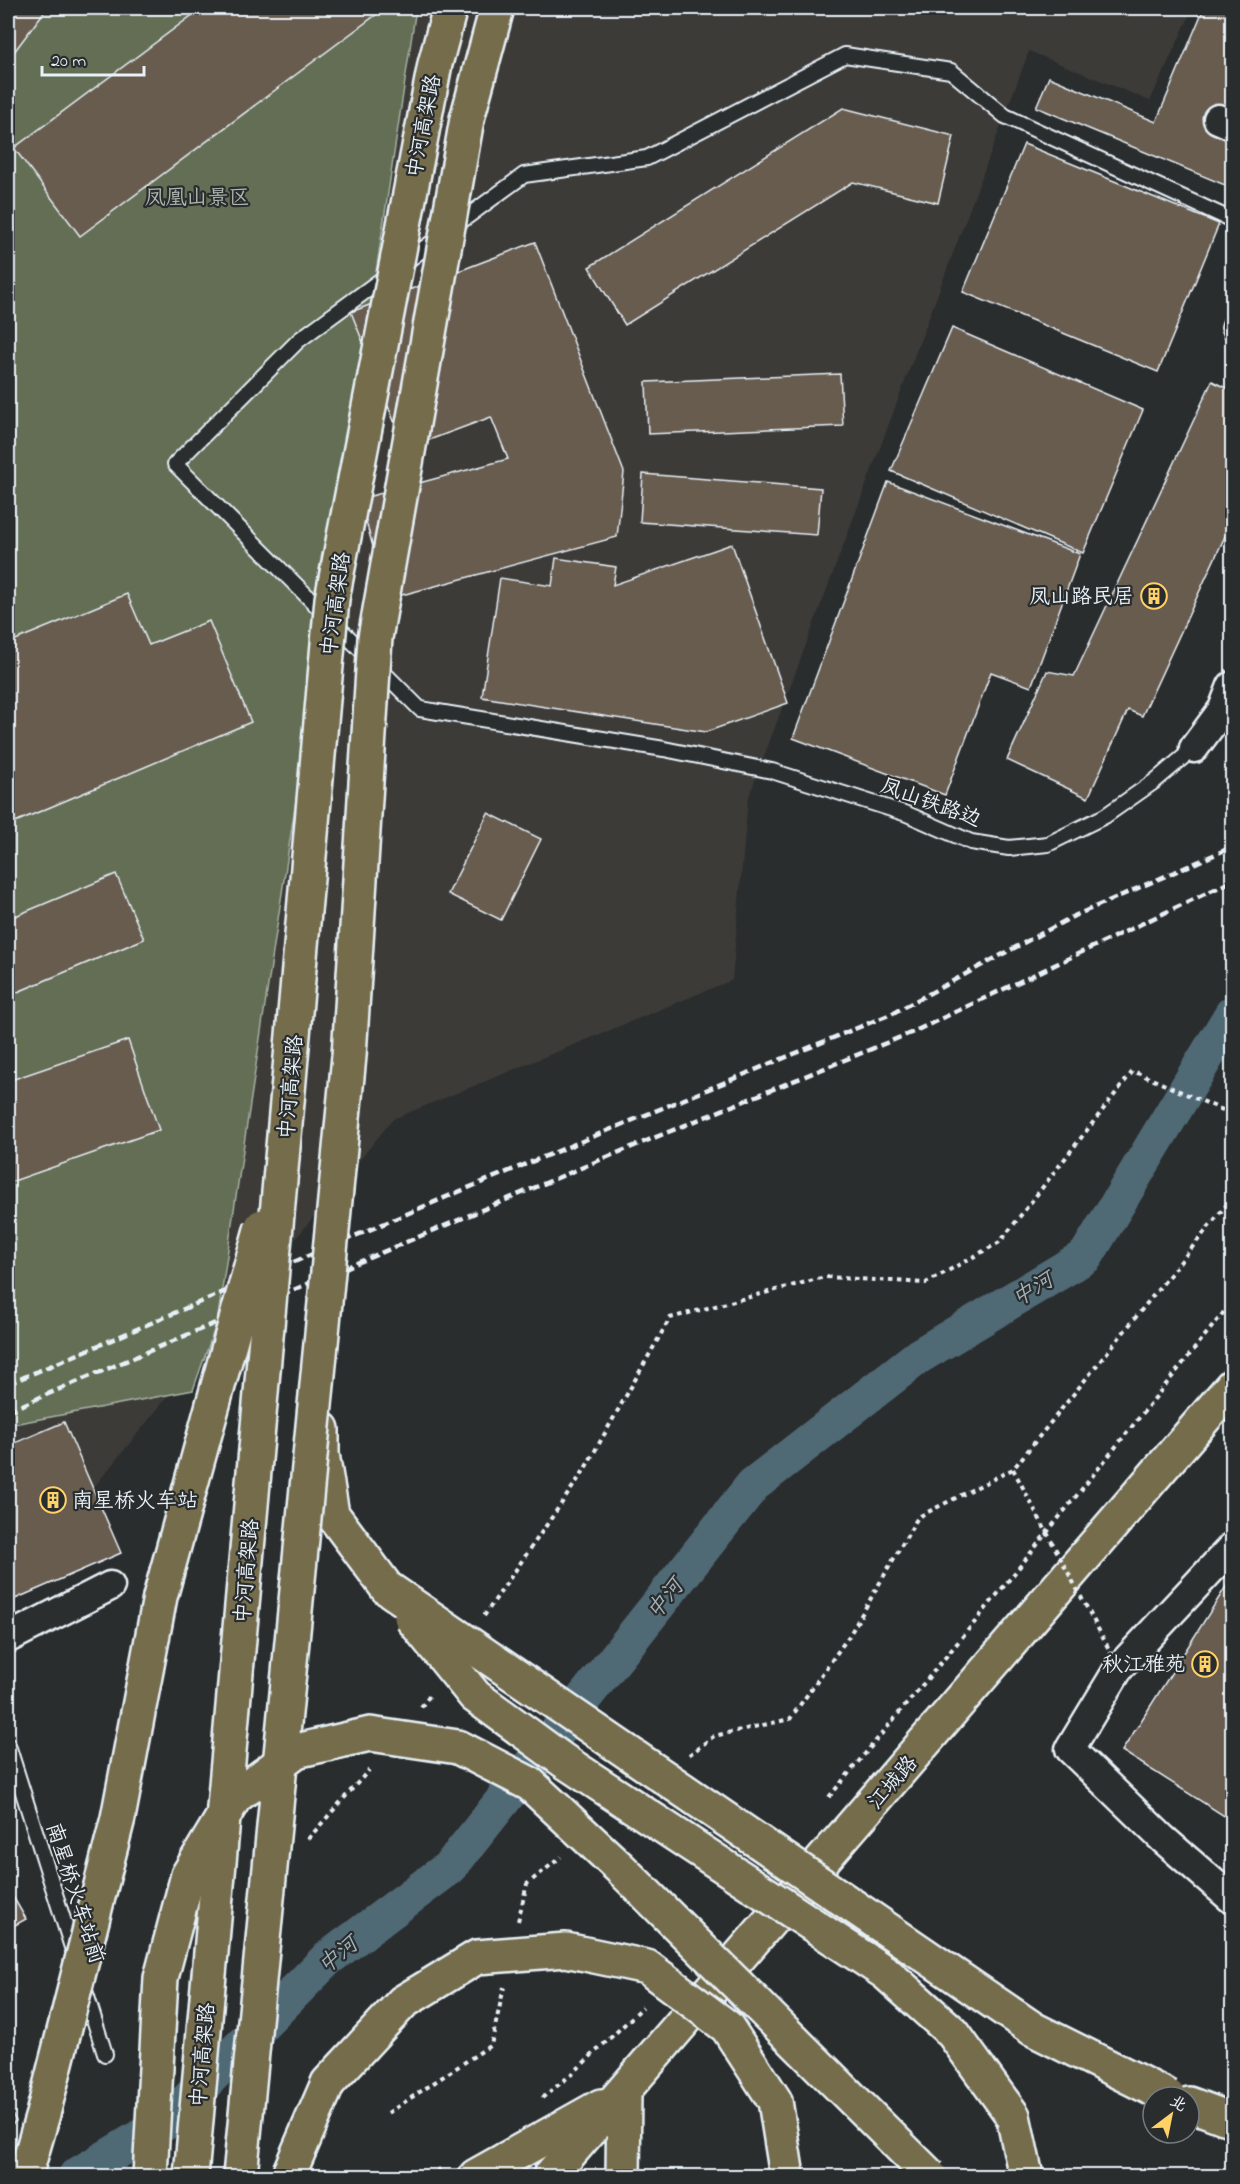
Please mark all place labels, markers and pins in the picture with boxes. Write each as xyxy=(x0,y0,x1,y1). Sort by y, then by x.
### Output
building icon: 凤山路民居 xyxy=(1139,581,1169,611)
place label: 凤山路民居 xyxy=(1029,583,1134,613)
building icon: 南星桥火车站 xyxy=(38,1485,68,1515)
place label: 南星桥火车站 xyxy=(72,1487,198,1517)
building icon: 秋江雅苑 xyxy=(1190,1649,1220,1679)
place label: 秋江雅苑 xyxy=(1102,1651,1186,1681)

